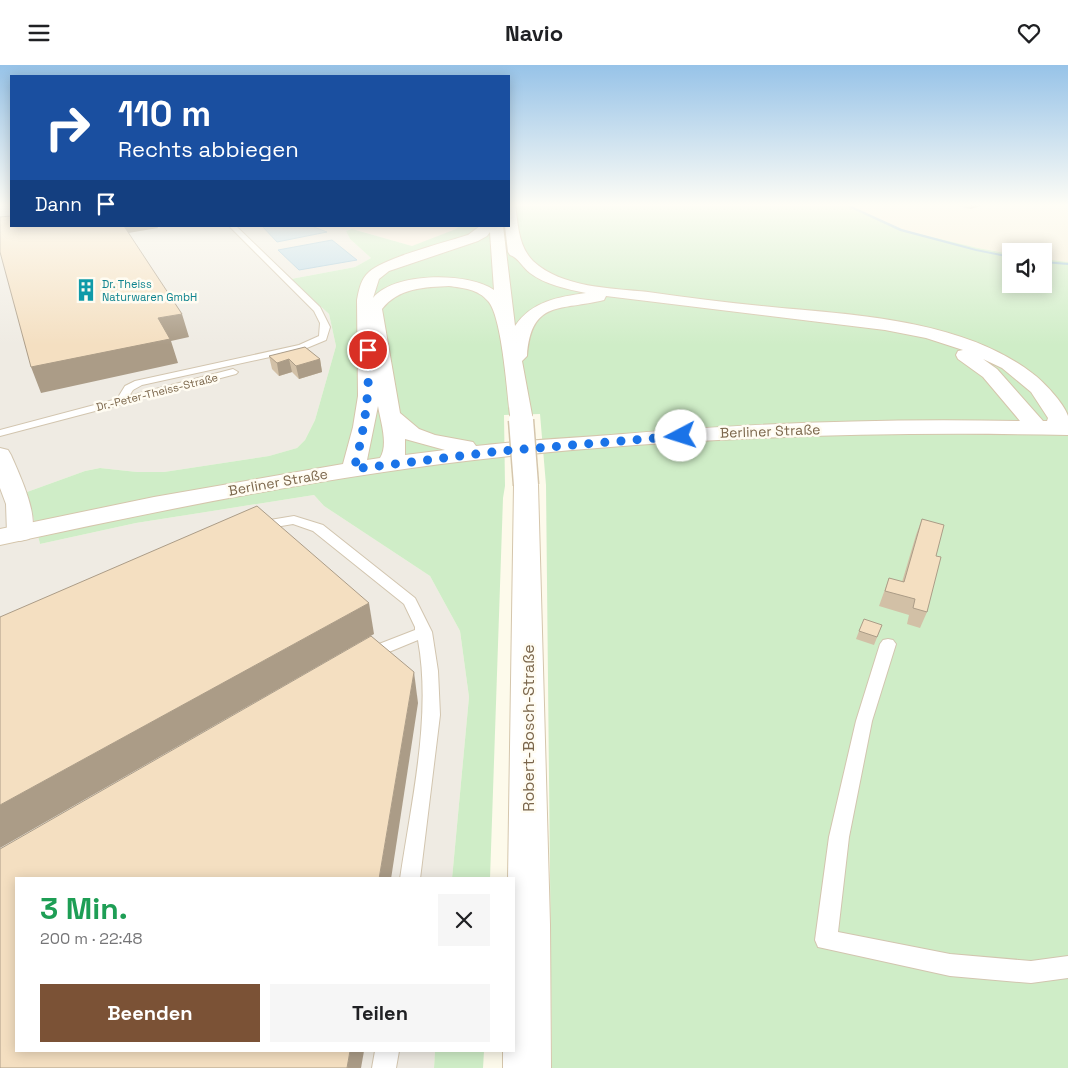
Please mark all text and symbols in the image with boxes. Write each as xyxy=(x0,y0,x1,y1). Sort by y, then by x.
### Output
icon: menu xyxy=(25,19,53,47)
text: Navio xyxy=(505,19,563,47)
icon: heart xyxy=(1015,19,1043,47)
text: 110 m xyxy=(118,92,211,136)
icon: right xyxy=(35,95,100,160)
text: Rechts abbiegen xyxy=(118,135,299,163)
icon: arrive xyxy=(92,190,120,218)
text: Dann xyxy=(35,192,82,217)
map controls xyxy=(1002,243,1052,293)
button: sound xyxy=(1002,243,1052,293)
building icon: Dr. Theiss Naturwaren GmbH xyxy=(73,277,99,303)
place label: Dr. Theiss Naturwaren GmbH xyxy=(102,277,197,304)
pin xyxy=(347,329,389,371)
icon: arrive xyxy=(354,336,382,364)
street label: Dr.-Peter-Theiss-Straße xyxy=(95,370,219,414)
position arrow xyxy=(654,409,706,461)
street label: Berliner Straße xyxy=(719,420,821,442)
street label: Berliner Straße xyxy=(227,464,329,500)
street label: Robert-Bosch-Straße xyxy=(518,644,539,812)
text: 3 Min. xyxy=(40,889,128,928)
button: close xyxy=(438,894,490,946)
text: 200 m · 22:48 xyxy=(40,928,143,949)
button: Beenden xyxy=(40,984,260,1042)
button: Teilen xyxy=(270,984,490,1042)

